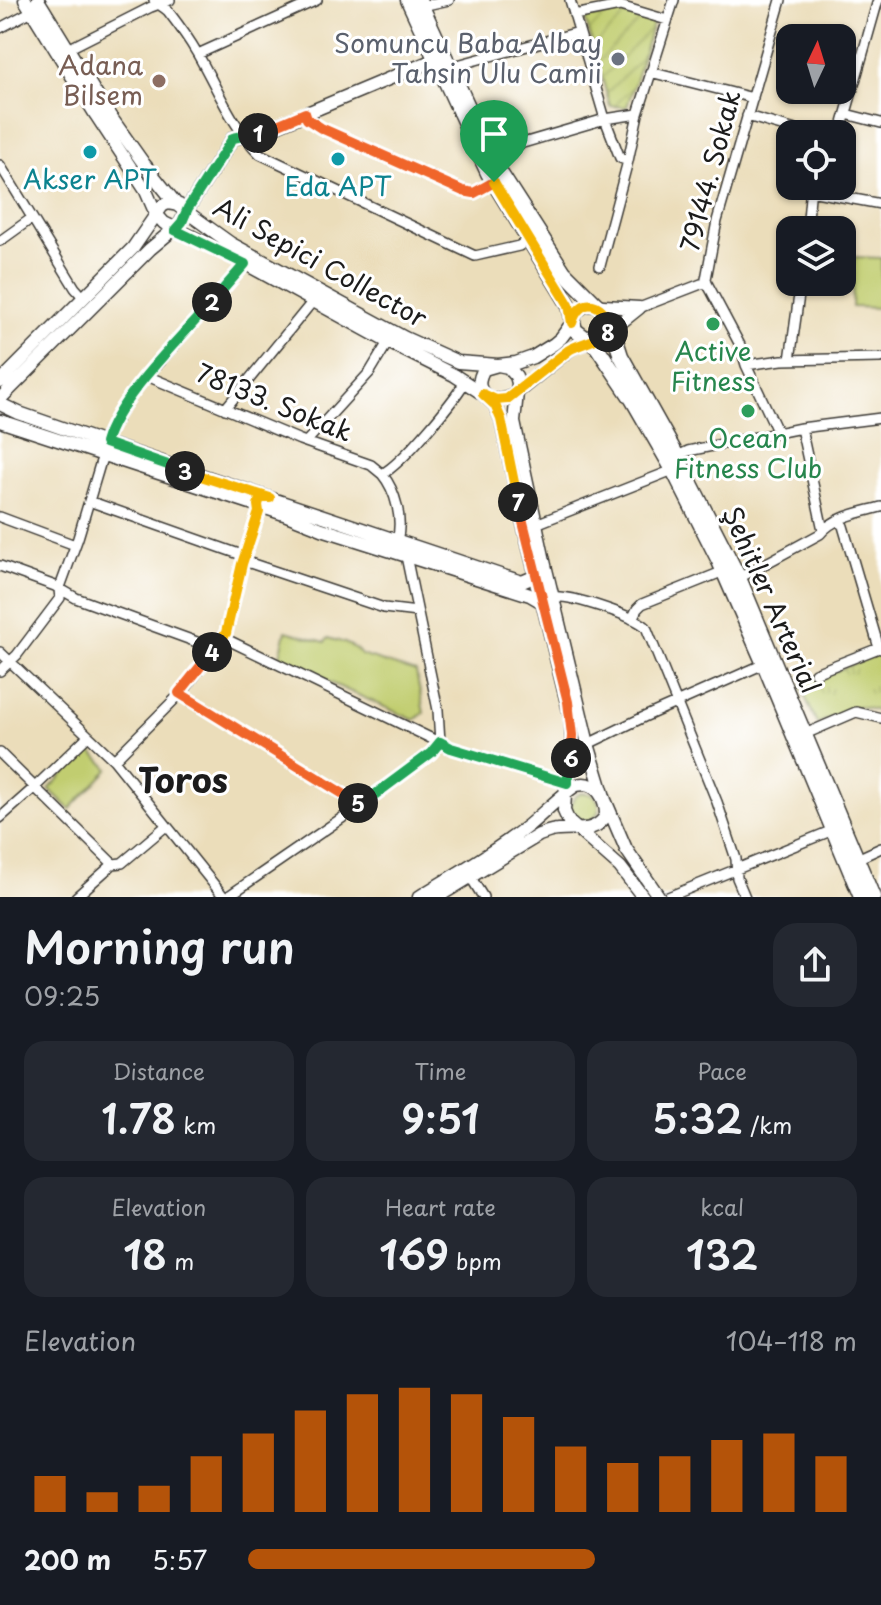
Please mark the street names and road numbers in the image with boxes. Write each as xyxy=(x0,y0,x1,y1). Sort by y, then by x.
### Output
street label: 79144. Sokak xyxy=(669,85,750,256)
street label: Ali Sepici Collector xyxy=(207,187,435,337)
street label: 78133. Sokak xyxy=(191,353,359,451)
street label: Şehitler Arterial xyxy=(714,500,831,699)

